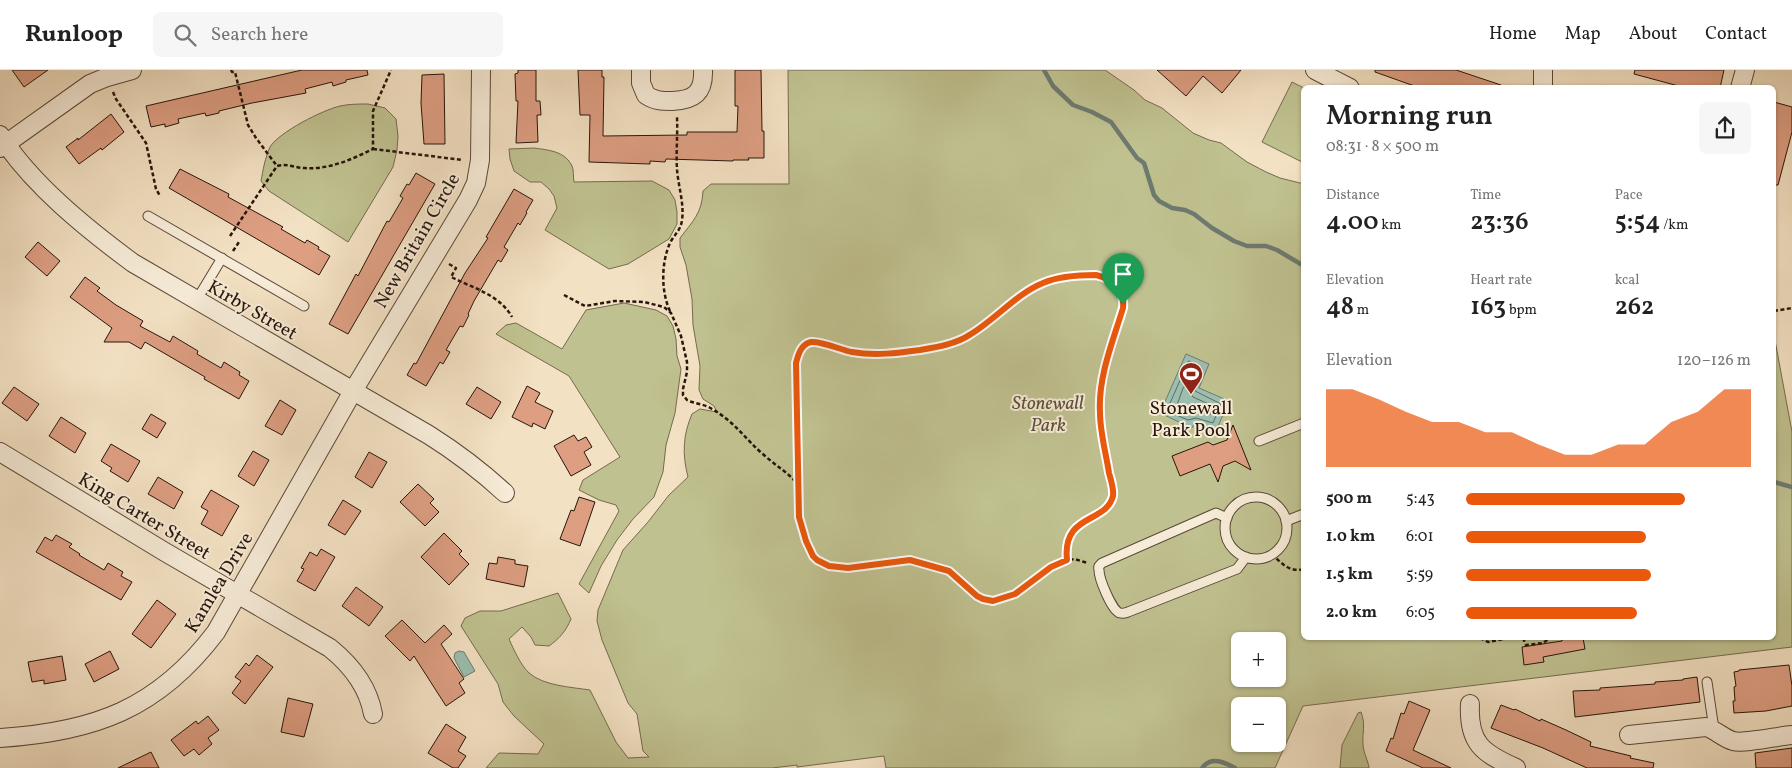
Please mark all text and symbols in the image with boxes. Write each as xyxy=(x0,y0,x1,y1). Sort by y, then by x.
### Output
search box xyxy=(153,12,503,57)
text: Runloop xyxy=(25,18,123,52)
icon: search xyxy=(171,21,199,49)
text: Search here xyxy=(211,22,308,48)
text: Home xyxy=(1489,22,1537,47)
text: Map xyxy=(1565,22,1601,47)
text: About xyxy=(1629,22,1677,47)
text: Contact xyxy=(1705,22,1767,47)
text: Morning run xyxy=(1326,97,1493,136)
button: share xyxy=(1699,102,1751,154)
text: 08:31 · 8 × 500 m xyxy=(1326,136,1439,158)
street label: New Britain Circle xyxy=(368,169,467,313)
text: Distance xyxy=(1326,186,1380,205)
text: Time xyxy=(1470,186,1501,205)
text: Pace xyxy=(1615,186,1643,205)
text: 4.00 xyxy=(1326,205,1379,240)
text: 23:36 xyxy=(1470,205,1528,240)
text: 5:54 xyxy=(1615,205,1660,240)
text: km xyxy=(1379,216,1401,235)
text: /km xyxy=(1660,216,1688,235)
pin xyxy=(1102,253,1144,304)
icon: arrive xyxy=(1109,260,1137,288)
text: Elevation xyxy=(1326,271,1384,290)
text: Heart rate xyxy=(1470,271,1532,290)
text: kcal xyxy=(1615,271,1640,290)
street label: Kirby Street xyxy=(202,274,302,347)
text: 48 xyxy=(1326,290,1354,325)
text: 163 xyxy=(1470,290,1506,325)
text: 262 xyxy=(1615,290,1654,325)
text: m xyxy=(1354,301,1369,320)
text: bpm xyxy=(1506,301,1537,320)
text: Elevation xyxy=(1326,350,1393,372)
text: 120–126 m xyxy=(1677,350,1751,372)
sports icon: Stonewall Park Pool xyxy=(1178,361,1204,395)
park label: Stonewall Park xyxy=(1012,391,1084,439)
place label: Stonewall Park Pool xyxy=(1150,396,1233,444)
street label: King Carter Street xyxy=(73,467,215,567)
text: 500 m xyxy=(1326,488,1372,510)
text: 5:43 xyxy=(1406,488,1435,510)
text: 1.0 km xyxy=(1326,526,1375,548)
text: 6:01 xyxy=(1406,526,1434,548)
street label: Kamlea Drive xyxy=(179,528,260,638)
text: 1.5 km xyxy=(1326,564,1373,586)
text: 5:59 xyxy=(1406,564,1433,586)
text: 2.0 km xyxy=(1326,602,1377,624)
text: 6:05 xyxy=(1406,602,1435,624)
map controls xyxy=(1231,632,1286,752)
button: + xyxy=(1231,632,1286,687)
button: − xyxy=(1231,697,1286,752)

